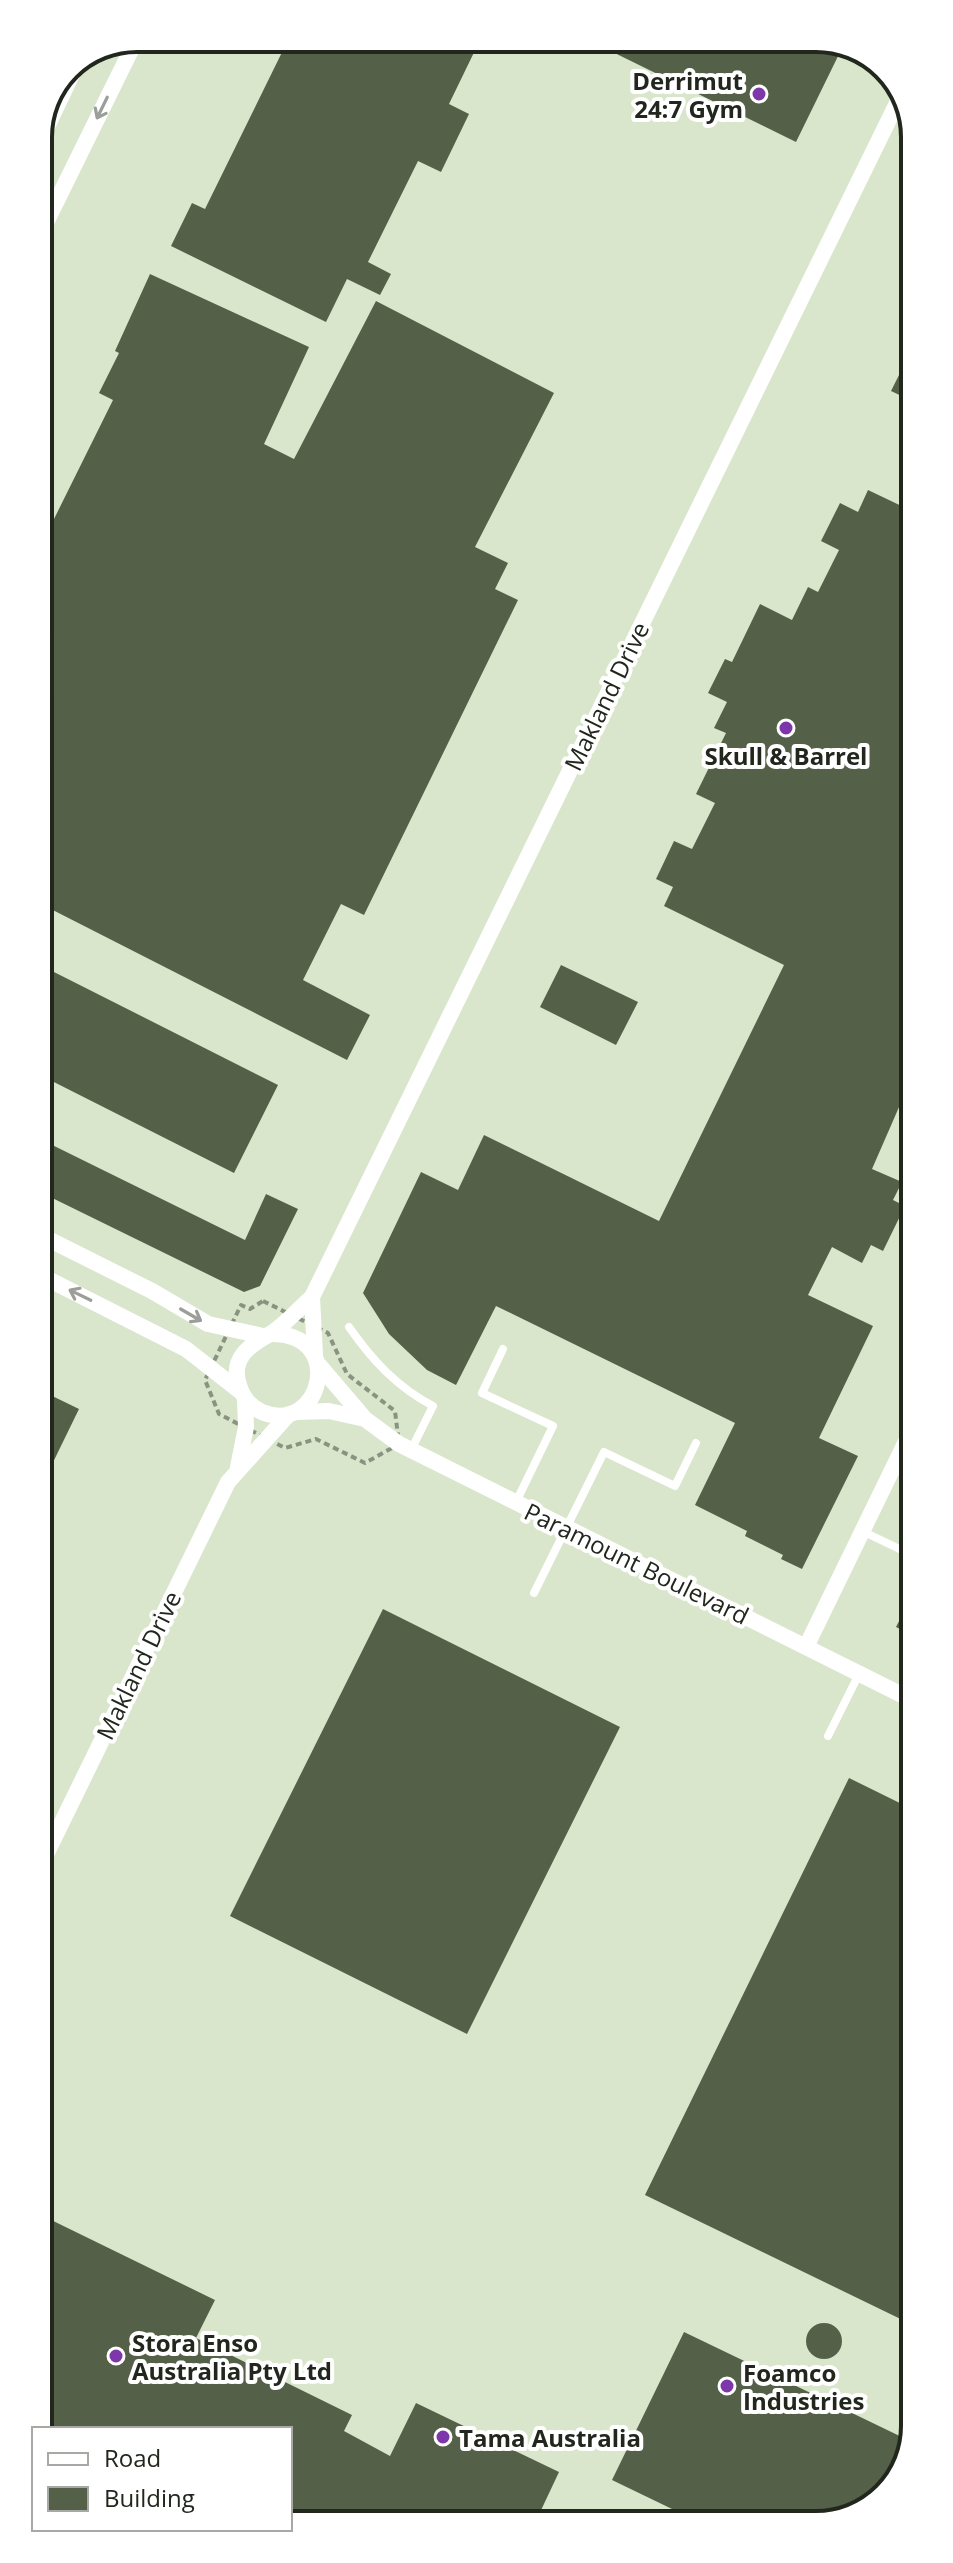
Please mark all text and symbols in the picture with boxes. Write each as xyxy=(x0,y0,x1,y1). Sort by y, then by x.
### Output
place label: Derrimut 24:7 Gym xyxy=(632,64,743,125)
marker: Derrimut 24:7 Gym xyxy=(750,85,768,103)
one-way arrow xyxy=(94,96,110,120)
street label: Makland Drive xyxy=(556,616,656,776)
marker: Skull & Barrel xyxy=(777,719,795,737)
place label: Skull & Barrel xyxy=(705,739,867,772)
one-way arrow xyxy=(68,1287,92,1302)
one-way arrow xyxy=(179,1307,202,1323)
street label: Paramount Boulevard xyxy=(519,1494,755,1632)
street label: Makland Drive xyxy=(88,1585,188,1745)
place label: Stora Enso Australia Pty Ltd xyxy=(132,2326,332,2387)
marker: Stora Enso Australia Pty Ltd xyxy=(107,2347,125,2365)
place label: Foamco Industries xyxy=(743,2356,864,2417)
marker: Foamco Industries xyxy=(718,2377,736,2395)
place label: Tama Australia xyxy=(459,2421,641,2454)
legend xyxy=(32,2427,292,2531)
marker: Tama Australia xyxy=(434,2428,452,2446)
text: Road xyxy=(104,2441,161,2474)
text: Building xyxy=(104,2481,195,2514)

